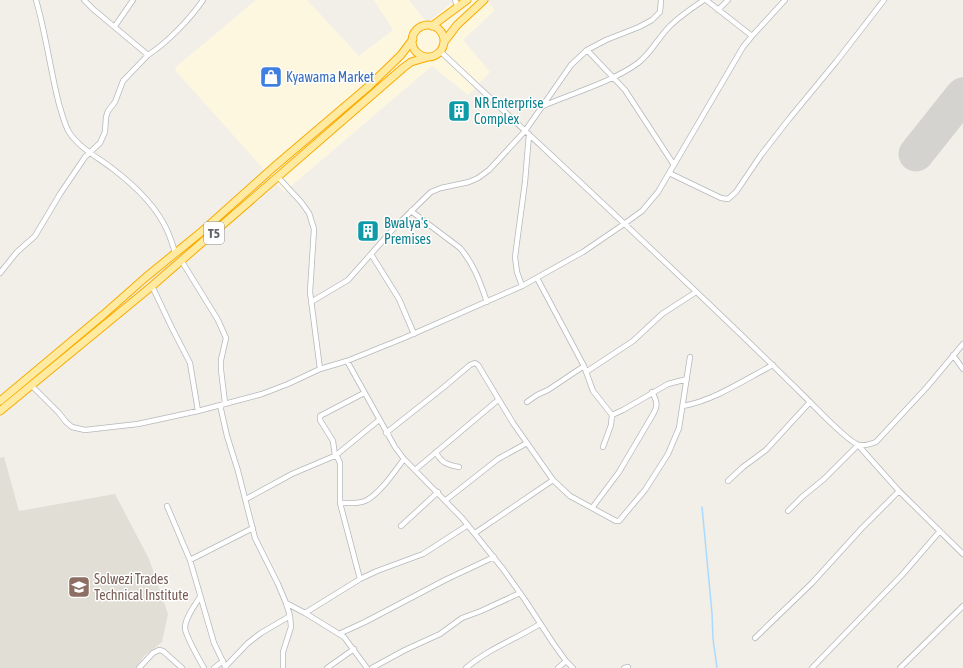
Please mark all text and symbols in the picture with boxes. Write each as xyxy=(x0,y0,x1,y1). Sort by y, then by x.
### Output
shop icon: Kyawama Market xyxy=(258,64,284,90)
place label: Kyawama Market xyxy=(286,69,374,85)
place label: NR Enterprise Complex xyxy=(474,95,544,127)
building icon: NR Enterprise Complex xyxy=(446,98,472,124)
place label: Bwalya's Premises xyxy=(384,215,431,247)
building icon: Bwalya's Premises xyxy=(355,218,381,244)
road number: T5 xyxy=(204,222,224,244)
place label: Solwezi Trades Technical Institute xyxy=(94,571,189,603)
school or university icon: Solwezi Trades Technical Institute xyxy=(66,574,92,600)

